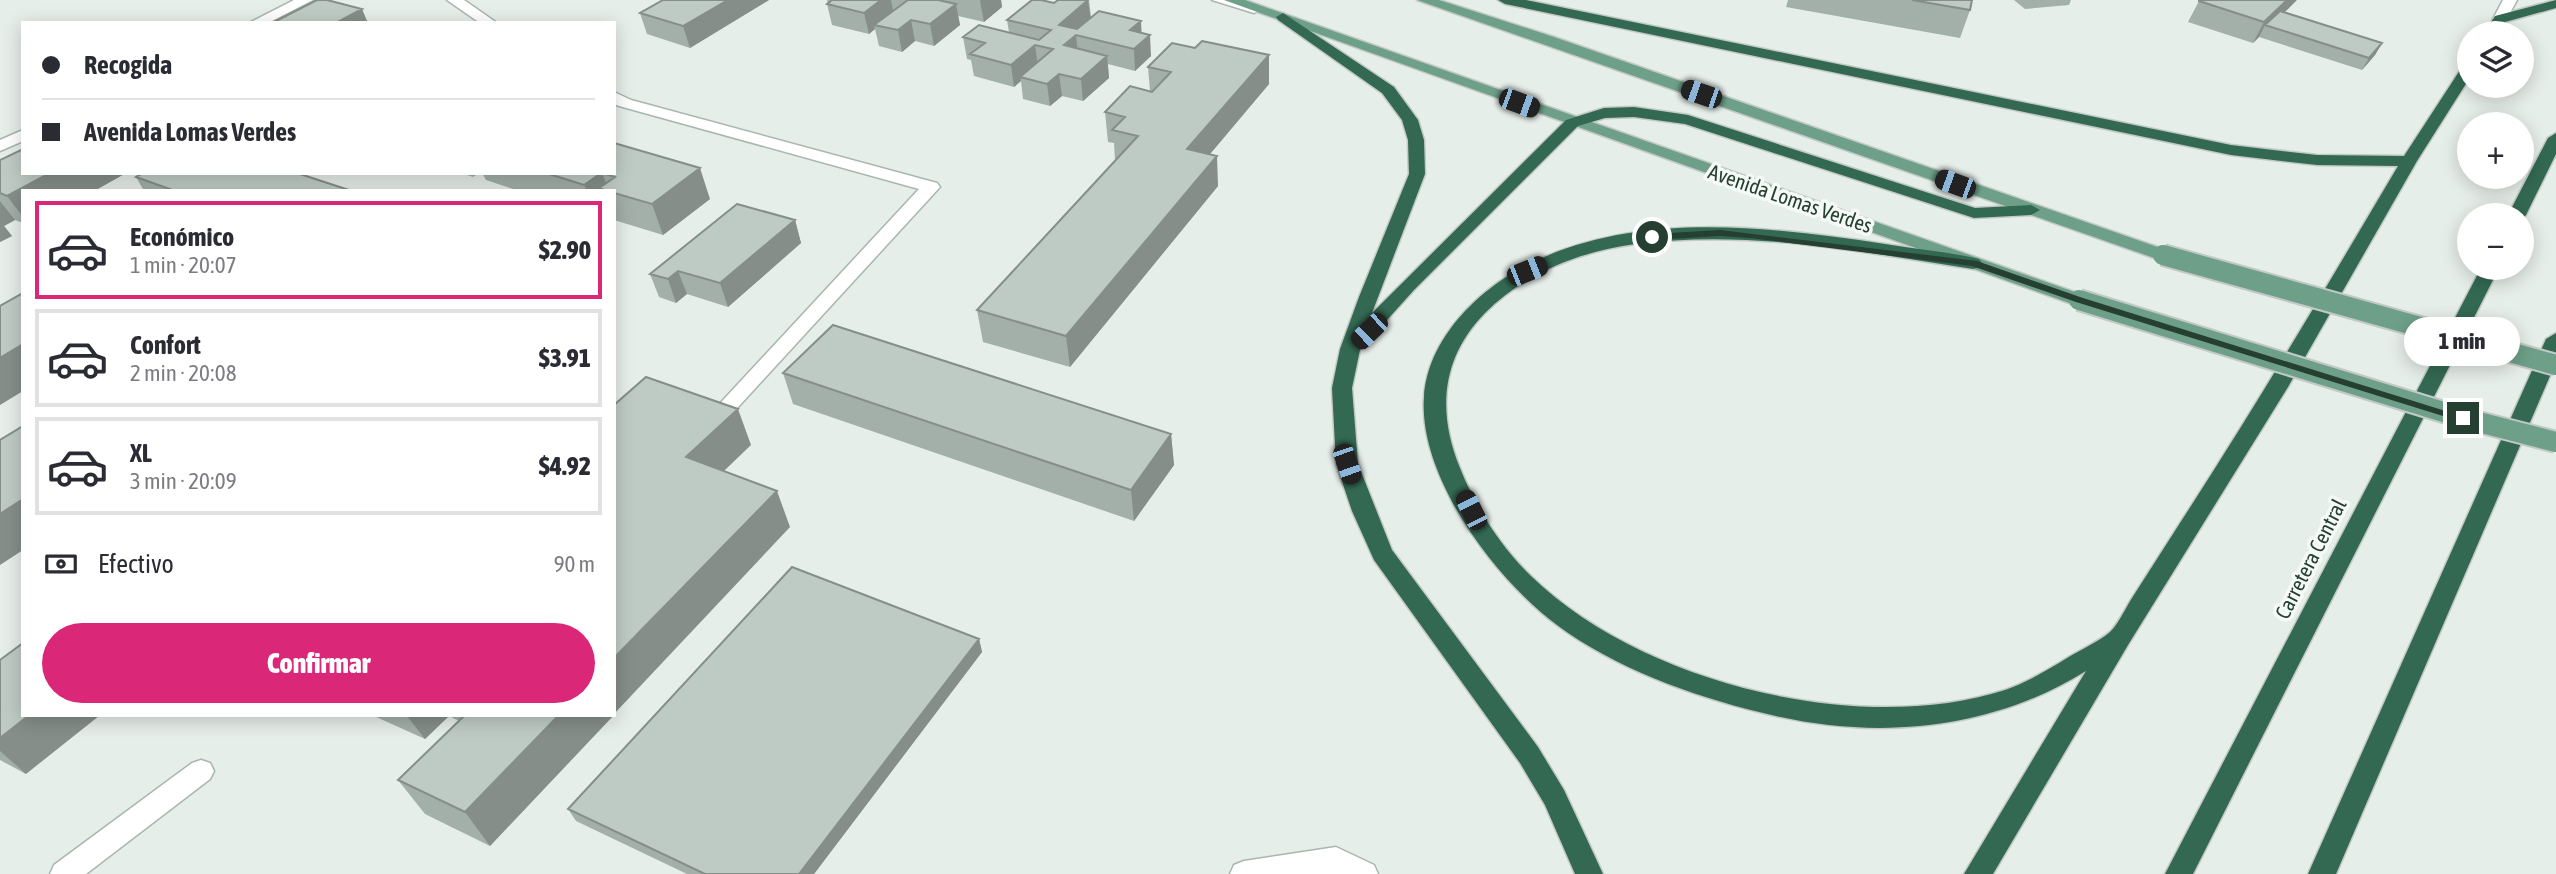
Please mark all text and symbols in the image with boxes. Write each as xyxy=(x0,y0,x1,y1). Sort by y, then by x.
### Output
map controls xyxy=(2457,21,2534,280)
button: layers xyxy=(2457,21,2534,98)
text: Recogida xyxy=(84,50,172,80)
car xyxy=(1678,77,1725,111)
car xyxy=(1496,86,1543,120)
button: + xyxy=(2457,112,2534,189)
text: Avenida Lomas Verdes xyxy=(84,117,296,147)
street label: Avenida Lomas Verdes xyxy=(1705,159,1875,237)
car xyxy=(1932,167,1979,201)
button: − xyxy=(2457,203,2534,280)
icon: car xyxy=(46,219,109,282)
route start xyxy=(1636,221,1668,253)
text: Económico xyxy=(130,222,234,252)
text: $2.90 xyxy=(539,235,591,265)
text: 1 min · 20:07 xyxy=(130,252,236,278)
car xyxy=(1504,253,1551,289)
car xyxy=(1347,309,1392,353)
callout: 1 min xyxy=(2405,316,2521,366)
icon: car xyxy=(46,327,109,390)
text: 1 min xyxy=(2439,328,2485,354)
text: Confort xyxy=(130,330,201,360)
text: $3.91 xyxy=(539,343,591,373)
text: 2 min · 20:08 xyxy=(130,360,236,386)
route end xyxy=(2447,402,2479,434)
icon: car xyxy=(46,435,109,498)
text: XL xyxy=(130,438,152,468)
car xyxy=(1331,441,1364,487)
text: $4.92 xyxy=(539,451,591,481)
text: 3 min · 20:09 xyxy=(130,468,236,494)
car xyxy=(1453,487,1490,533)
street label: Carretera Central xyxy=(2270,494,2351,622)
icon: cash xyxy=(42,545,80,583)
text: Efectivo xyxy=(98,549,174,579)
text: 90 m xyxy=(554,551,595,577)
button: Confirmar xyxy=(42,623,595,703)

